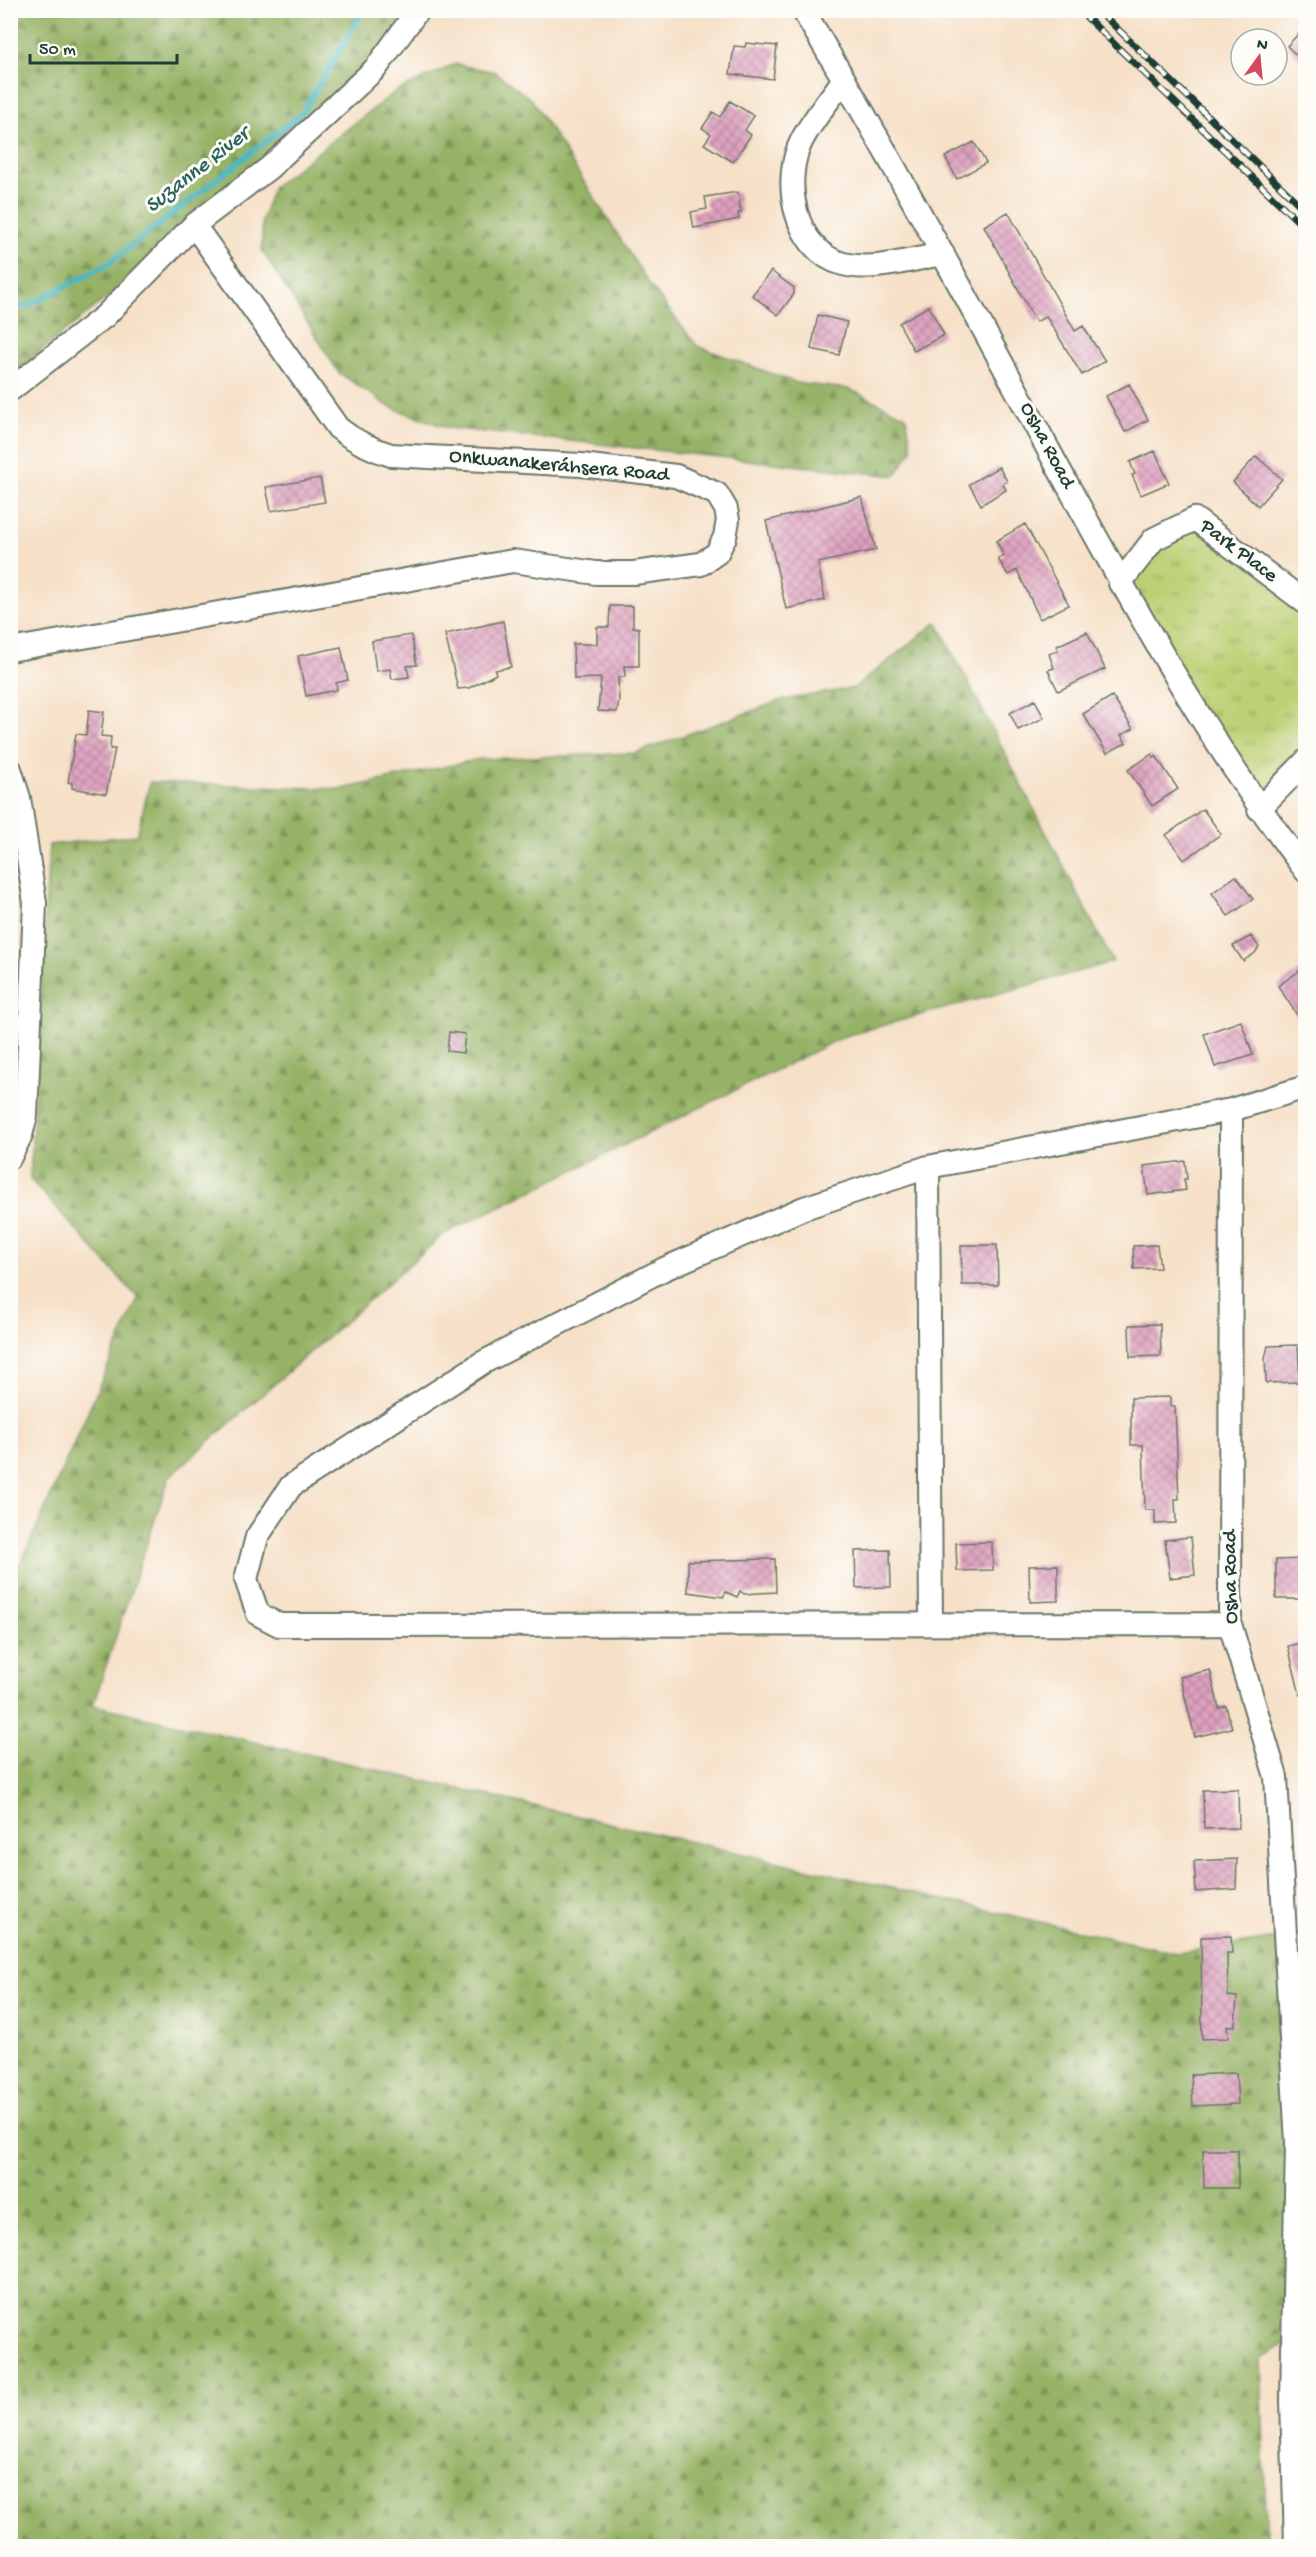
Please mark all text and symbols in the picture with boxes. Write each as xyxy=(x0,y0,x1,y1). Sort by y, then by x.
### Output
scale bar xyxy=(30,27,177,65)
north arrow xyxy=(1229,27,1289,87)
text: N xyxy=(1254,35,1270,57)
text: 50 m xyxy=(39,40,76,61)
water label: Suzanne River xyxy=(141,120,259,220)
street label: Osha Road xyxy=(1013,399,1080,495)
street label: Onkwanakeráhsera Road xyxy=(448,445,672,489)
street label: Park Place xyxy=(1193,514,1283,590)
street label: Osha Road xyxy=(1219,1528,1245,1624)

